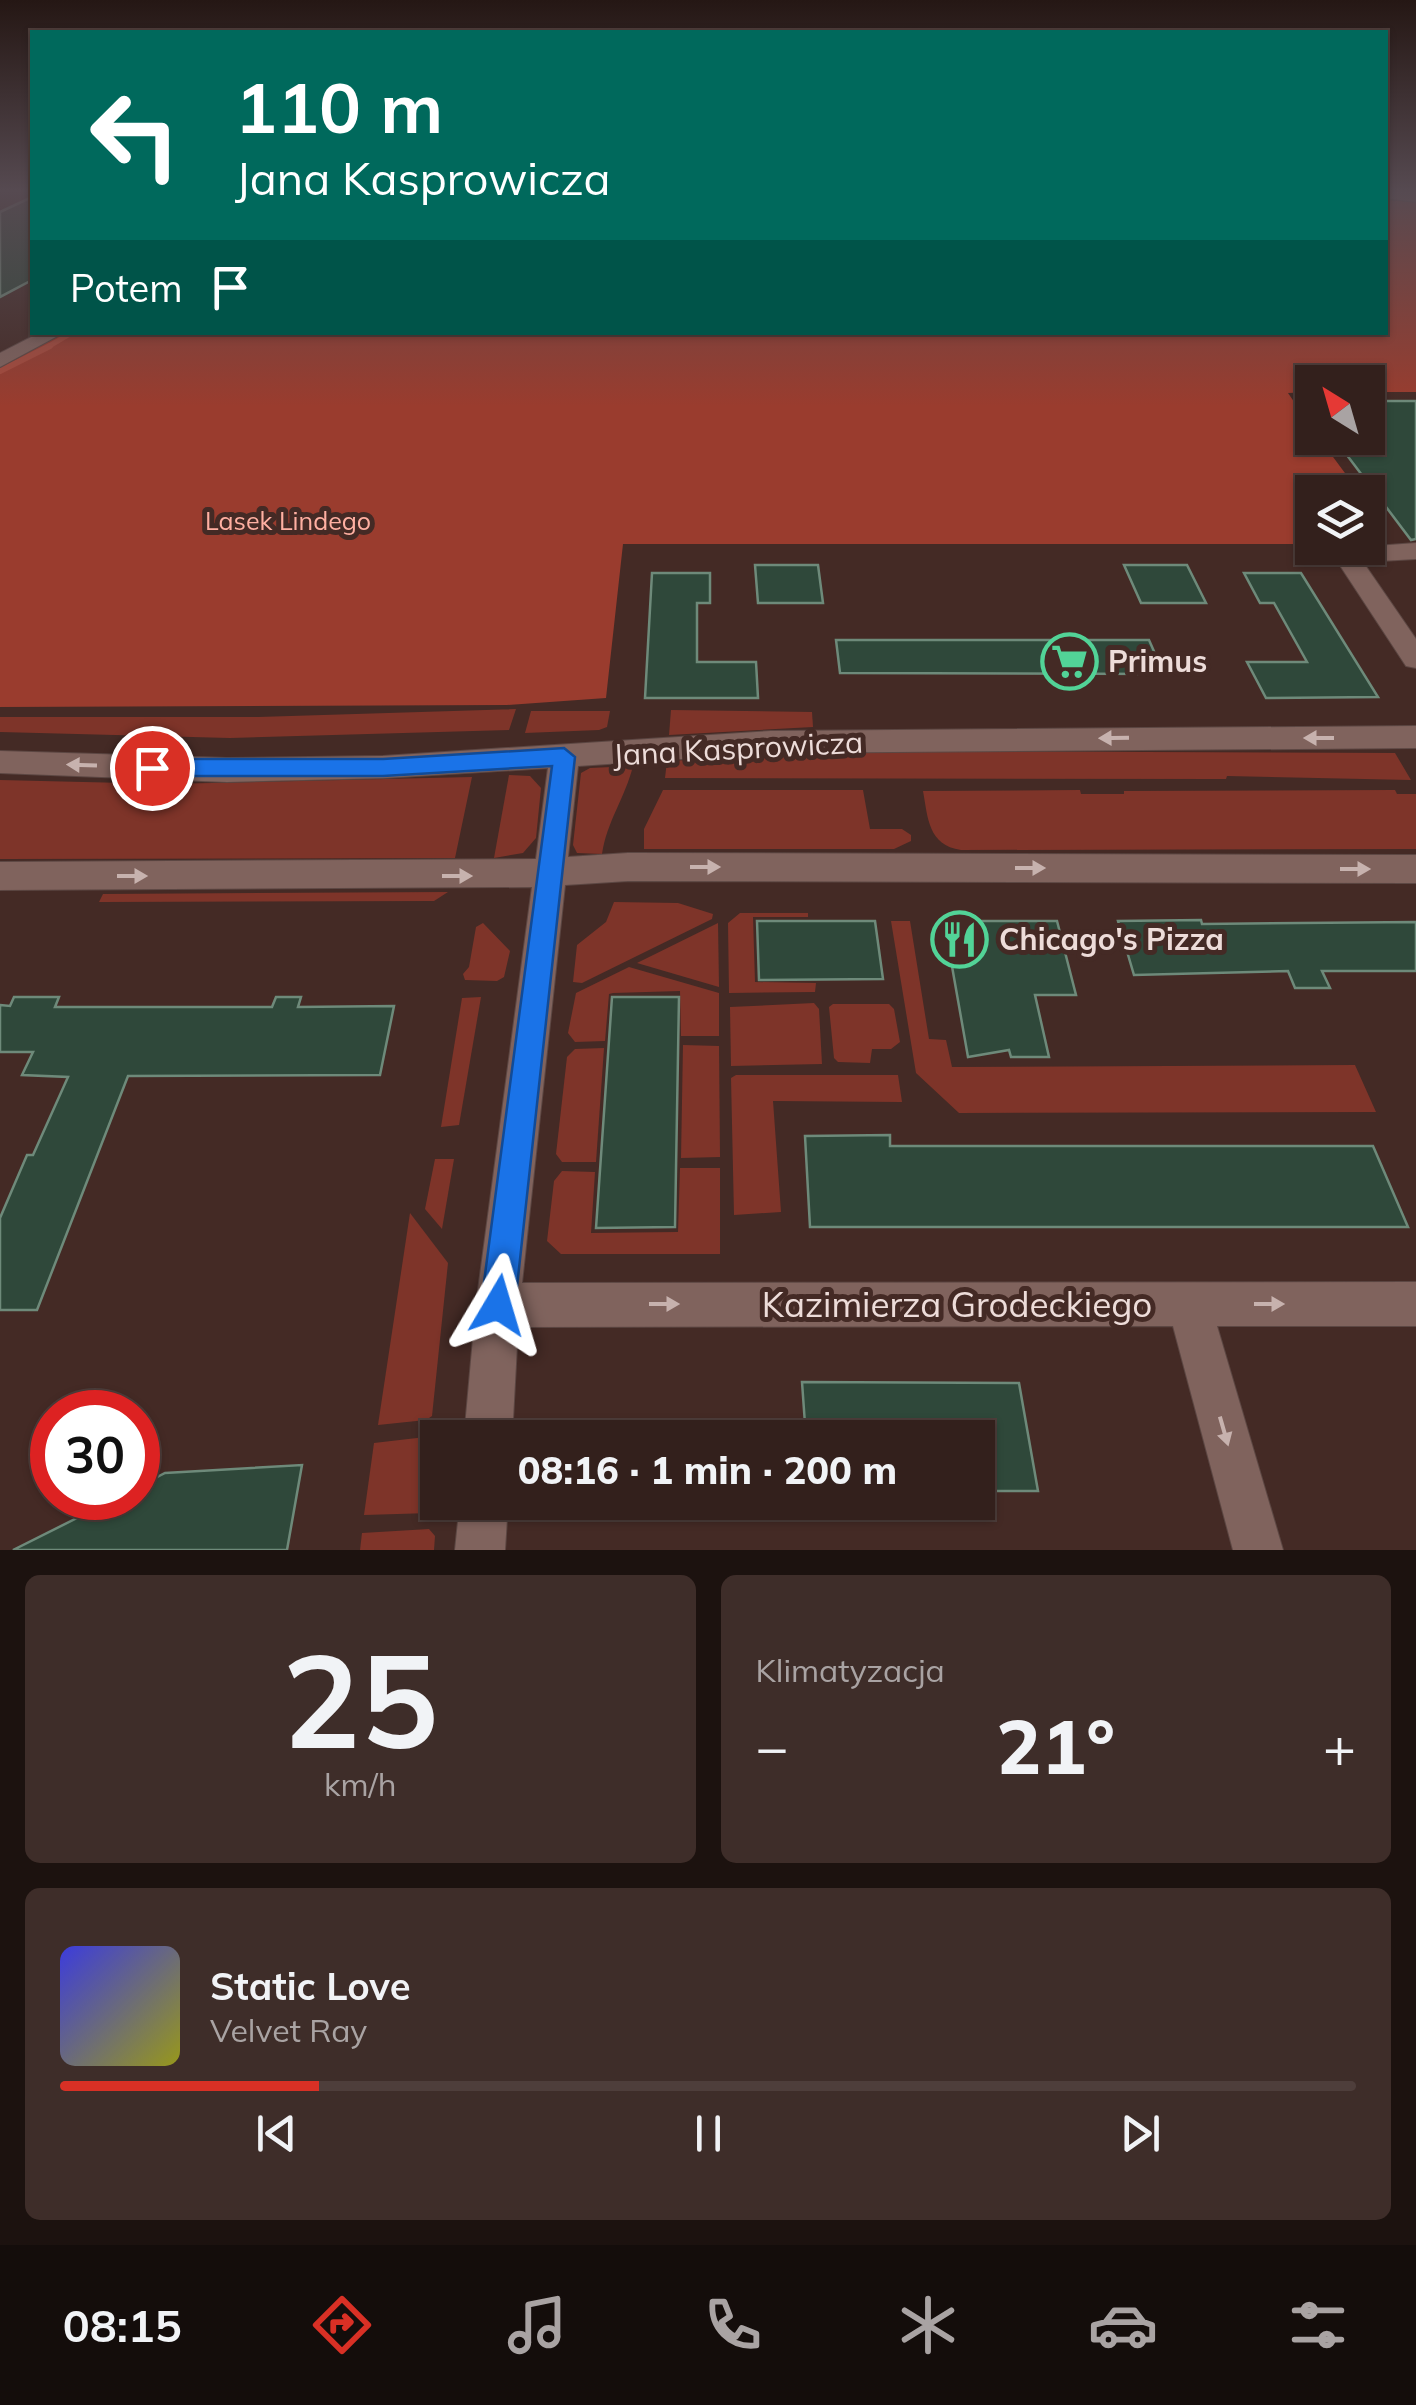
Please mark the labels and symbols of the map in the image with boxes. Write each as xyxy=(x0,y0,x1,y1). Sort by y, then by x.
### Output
north arrow xyxy=(1295,365,1385,455)
park label: Lasek Lindego xyxy=(205,505,371,536)
supermarket icon: Primus xyxy=(1039,631,1099,691)
place label: Primus xyxy=(1108,642,1207,680)
street label: Jana Kasprowicza xyxy=(612,722,864,774)
pin xyxy=(110,726,195,811)
one-way arrow xyxy=(1098,730,1130,746)
one-way arrow xyxy=(1302,730,1334,746)
one-way arrow xyxy=(65,757,97,773)
one-way arrow xyxy=(689,859,721,875)
one-way arrow xyxy=(1014,860,1046,876)
one-way arrow xyxy=(1339,861,1371,877)
one-way arrow xyxy=(117,868,149,884)
one-way arrow xyxy=(442,868,474,884)
restaurant icon: Chicago's Pizza xyxy=(930,909,990,969)
place label: Chicago's Pizza xyxy=(999,920,1224,958)
position arrow xyxy=(446,1253,550,1357)
street label: Kazimierza Grodeckiego xyxy=(762,1282,1152,1326)
one-way arrow xyxy=(649,1296,681,1312)
one-way arrow xyxy=(1254,1296,1286,1312)
speed limit sign: 30 xyxy=(30,1390,160,1520)
one-way arrow xyxy=(1217,1416,1232,1447)

